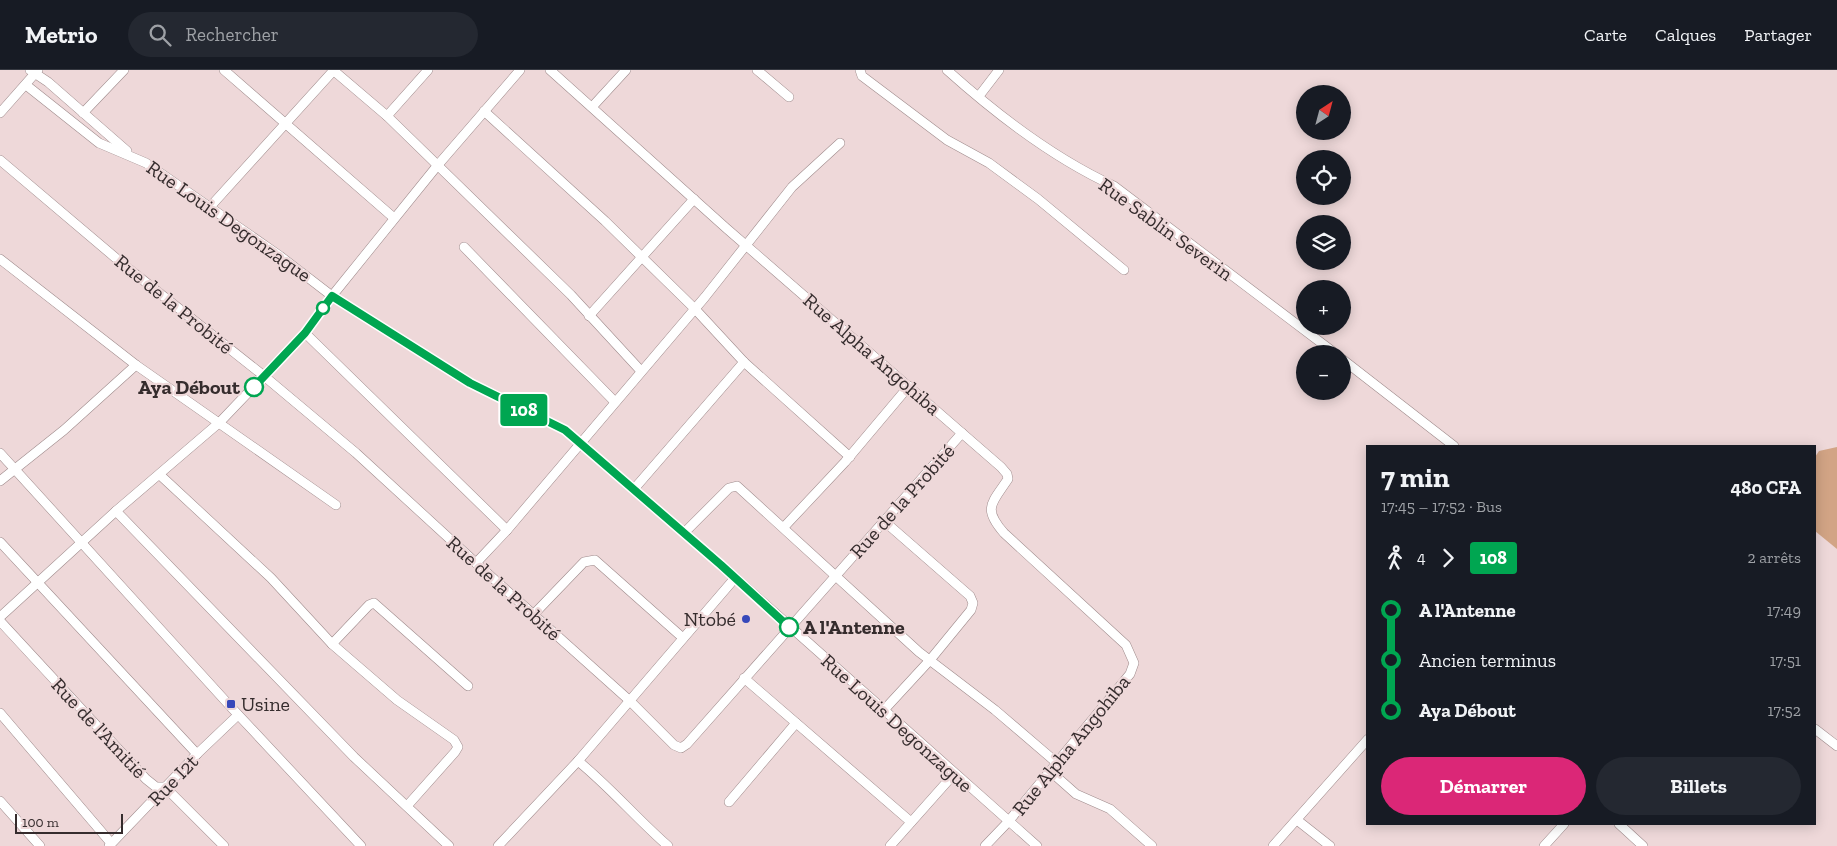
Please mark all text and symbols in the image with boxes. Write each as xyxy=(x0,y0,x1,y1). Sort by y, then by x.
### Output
search box xyxy=(128,12,478,57)
text: Metrio xyxy=(25,20,98,49)
icon: search xyxy=(146,21,174,49)
text: Rechercher xyxy=(186,23,279,46)
text: Carte xyxy=(1584,24,1627,46)
text: Calques xyxy=(1655,24,1716,46)
text: Partager xyxy=(1744,24,1812,46)
north arrow xyxy=(1296,85,1351,140)
map controls xyxy=(1296,85,1351,400)
button: locate xyxy=(1296,150,1351,205)
street label: Rue Louis Degonzague xyxy=(142,155,316,287)
street label: Rue Sablin Severin xyxy=(1094,172,1238,286)
button: layers xyxy=(1296,215,1351,270)
street label: Rue de la Probité xyxy=(110,249,238,359)
button: + xyxy=(1296,280,1351,335)
street label: Rue Alpha Angohiba xyxy=(799,288,946,420)
unlabelled marker xyxy=(316,301,330,315)
button: − xyxy=(1296,345,1351,400)
place label: Aya Débout xyxy=(138,375,241,399)
marker: Aya Débout xyxy=(244,377,264,397)
line badge: 108 xyxy=(495,394,553,426)
text: 108 xyxy=(510,399,538,421)
street label: Rue de la Probité xyxy=(845,439,959,563)
text: 7 min xyxy=(1381,461,1450,494)
text: 480 CFA xyxy=(1730,476,1801,499)
text: 17:45 – 17:52 · Bus xyxy=(1381,497,1502,516)
street label: Rue de la Probité xyxy=(442,531,566,645)
icon: walk xyxy=(1381,544,1409,572)
icon: forward xyxy=(1434,544,1462,572)
text: 108 xyxy=(1480,547,1507,569)
text: 4 xyxy=(1417,548,1426,567)
text: 2 arrêts xyxy=(1747,548,1801,567)
text: A l'Antenne xyxy=(1419,599,1516,622)
text: 17:49 xyxy=(1767,601,1801,620)
place label: Ntobé xyxy=(684,607,736,631)
marker: Ntobé xyxy=(740,613,752,625)
place label: A l'Antenne xyxy=(803,615,905,639)
marker: A l'Antenne xyxy=(779,617,799,637)
street label: Rue Louis Degonzague xyxy=(816,649,978,797)
text: Ancien terminus xyxy=(1419,649,1556,672)
text: 17:51 xyxy=(1770,651,1801,670)
street label: Rue Alpha Angohiba xyxy=(1007,670,1135,820)
street label: Rue de l'Amitié xyxy=(46,673,152,783)
place label: Usine xyxy=(241,692,290,716)
marker: Usine xyxy=(225,698,237,710)
text: Aya Débout xyxy=(1419,699,1516,722)
text: 17:52 xyxy=(1768,701,1801,720)
street label: Rue I2t xyxy=(143,749,203,811)
button: Démarrer xyxy=(1381,757,1586,815)
button: Billets xyxy=(1596,757,1801,815)
scale bar xyxy=(15,811,122,834)
text: 100 m xyxy=(22,814,59,831)

